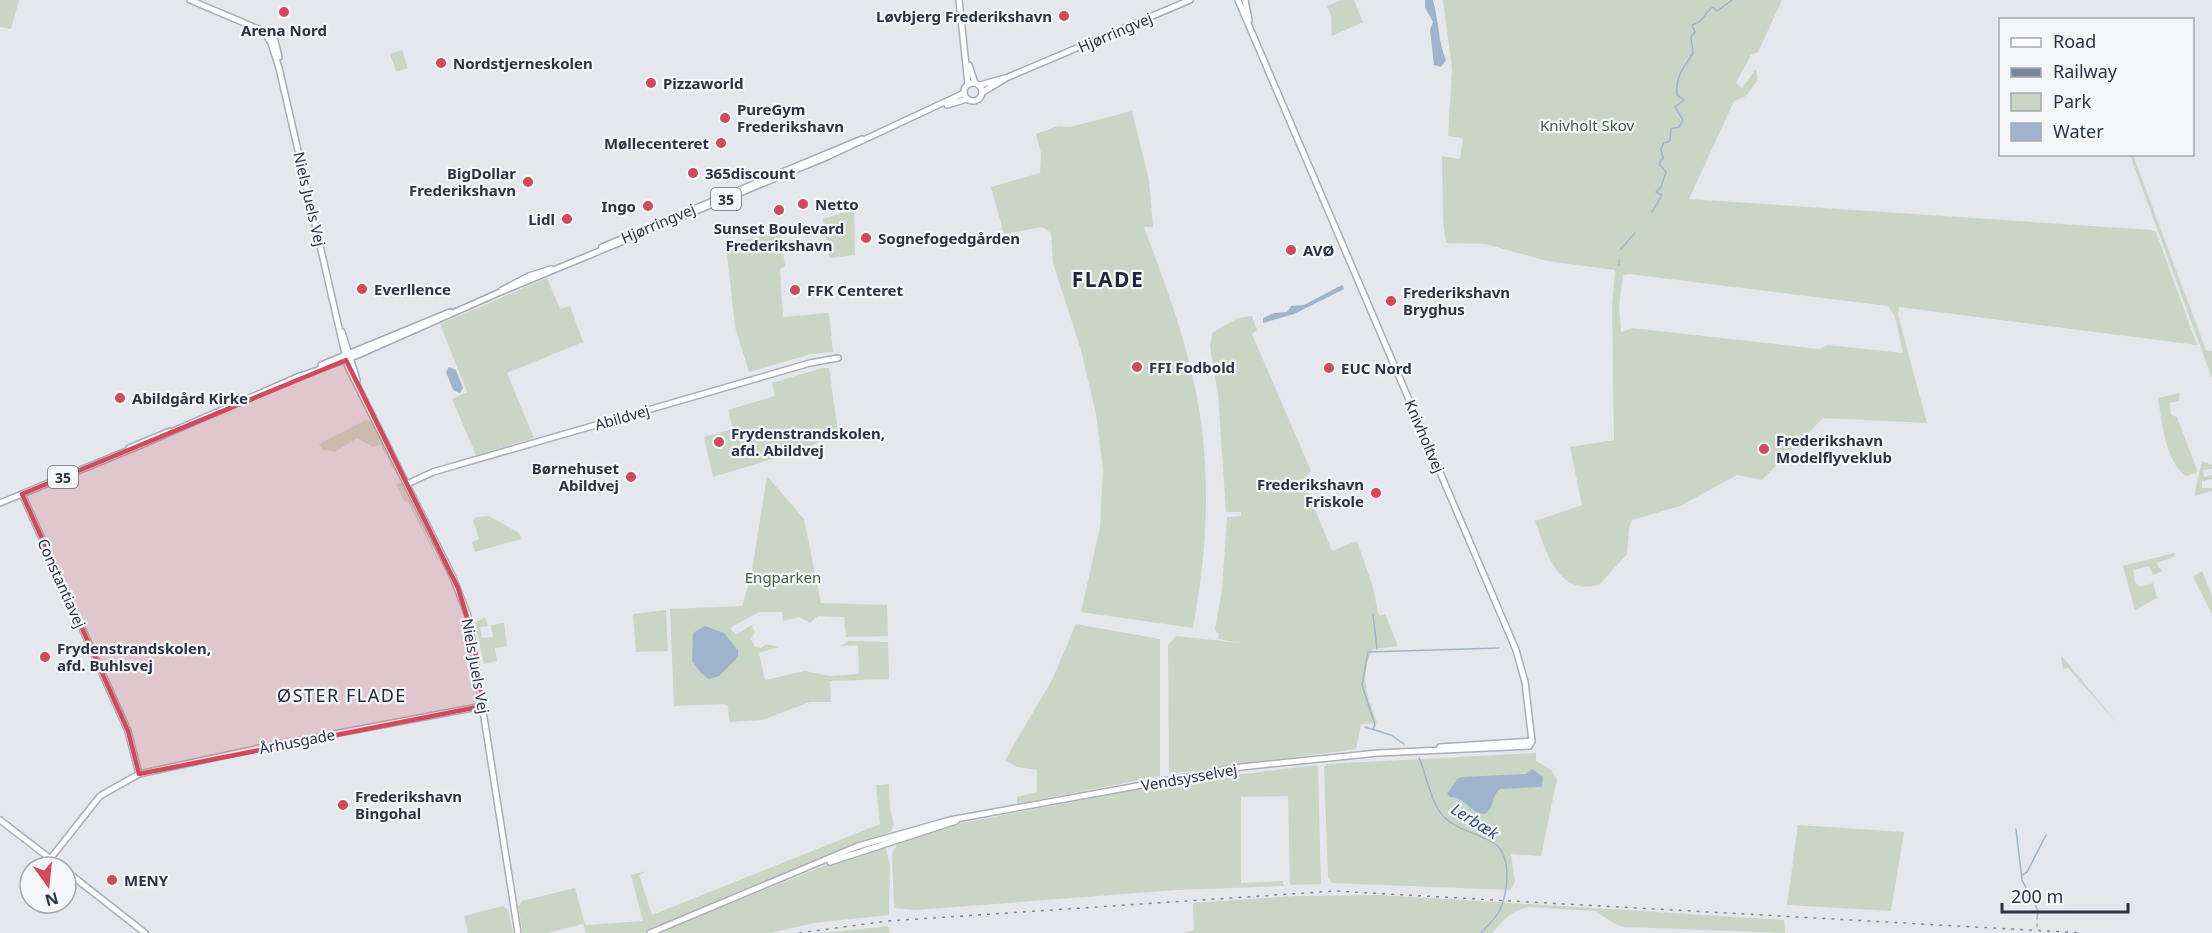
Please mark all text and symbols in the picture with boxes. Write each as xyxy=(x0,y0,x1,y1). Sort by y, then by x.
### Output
marker: Arena Nord xyxy=(277,5,291,19)
place label: Løvbjerg Frederikshavn xyxy=(876,6,1052,26)
street label: Hjørringvej xyxy=(1075,7,1155,57)
marker: Løvbjerg Frederikshavn xyxy=(1057,9,1071,23)
legend xyxy=(1999,18,2194,156)
place label: Arena Nord xyxy=(241,20,327,40)
text: Road xyxy=(2053,29,2096,53)
place label: Nordstjerneskolen xyxy=(453,53,593,73)
marker: Nordstjerneskolen xyxy=(434,56,448,70)
text: Railway xyxy=(2053,59,2118,83)
place label: Pizzaworld xyxy=(663,73,743,93)
marker: Pizzaworld xyxy=(644,76,658,90)
text: Park xyxy=(2053,89,2091,113)
place label: PureGym Frederikshavn xyxy=(737,99,844,136)
marker: PureGym Frederikshavn xyxy=(718,111,732,125)
park label: Knivholt Skov xyxy=(1540,115,1634,135)
text: Water xyxy=(2053,119,2104,143)
place label: Møllecenteret xyxy=(604,133,709,153)
marker: Møllecenteret xyxy=(714,136,728,150)
street label: Niels Juels Vej xyxy=(289,150,331,248)
place label: BigDollar Frederikshavn xyxy=(409,163,516,200)
place label: 365discount xyxy=(705,163,796,183)
marker: 365discount xyxy=(686,166,700,180)
marker: BigDollar Frederikshavn xyxy=(521,175,535,189)
road number: 35 xyxy=(711,188,741,210)
place label: Netto xyxy=(815,194,859,214)
place label: Ingo xyxy=(602,196,636,216)
marker: Netto xyxy=(796,197,810,211)
street label: Hjørringvej xyxy=(618,198,698,248)
marker: Ingo xyxy=(641,199,655,213)
marker: Sunset Boulevard Frederikshavn xyxy=(772,203,786,217)
place label: Lidl xyxy=(528,209,555,229)
marker: Lidl xyxy=(560,212,574,226)
place label: Sunset Boulevard Frederikshavn xyxy=(714,218,844,255)
place label: Sognefogedgården xyxy=(878,228,1020,248)
marker: Sognefogedgården xyxy=(859,231,873,245)
place label: AVØ xyxy=(1303,240,1334,260)
marker: AVØ xyxy=(1284,243,1298,257)
district label: FLADE xyxy=(1072,265,1144,293)
place label: Everllence xyxy=(374,279,451,299)
place label: FFK Centeret xyxy=(807,280,903,300)
marker: Everllence xyxy=(355,282,369,296)
place label: Frederikshavn Bryghus xyxy=(1403,282,1510,319)
marker: FFK Centeret xyxy=(788,283,802,297)
marker: Frederikshavn Bryghus xyxy=(1384,294,1398,308)
place label: FFI Fodbold xyxy=(1149,357,1235,377)
place label: EUC Nord xyxy=(1341,358,1412,378)
marker: FFI Fodbold xyxy=(1130,360,1144,374)
marker: EUC Nord xyxy=(1322,361,1336,375)
place label: Abildgård Kirke xyxy=(132,388,248,408)
marker: Abildgård Kirke xyxy=(113,391,127,405)
street label: Knivholtvej xyxy=(1401,396,1449,476)
street label: Abildvej xyxy=(592,400,652,434)
place label: Frydenstrandskolen, afd. Abildvej xyxy=(731,423,885,460)
place label: Frederikshavn Modelflyveklub xyxy=(1776,430,1892,467)
marker: Frydenstrandskolen, afd. Abildvej xyxy=(712,435,726,449)
marker: Frederikshavn Modelflyveklub xyxy=(1757,442,1771,456)
place label: Børnehuset Abildvej xyxy=(532,458,619,495)
road number: 35 xyxy=(48,466,78,488)
marker: Børnehuset Abildvej xyxy=(624,470,638,484)
place label: Frederikshavn Friskole xyxy=(1257,474,1364,511)
marker: Frederikshavn Friskole xyxy=(1369,486,1383,500)
street label: Constantiavej xyxy=(33,535,91,631)
park label: Engparken xyxy=(745,567,821,587)
street label: Niels Juels Vej xyxy=(458,617,494,715)
place label: Frydenstrandskolen, afd. Buhlsvej xyxy=(57,638,211,675)
marker: Frydenstrandskolen, afd. Buhlsvej xyxy=(38,650,52,664)
district label: ØSTER FLADE xyxy=(277,683,407,707)
street label: Århusgade xyxy=(257,724,337,758)
street label: Vendsysselvej xyxy=(1139,759,1239,795)
place label: Frederikshavn Bingohal xyxy=(355,786,462,823)
marker: Frederikshavn Bingohal xyxy=(336,798,350,812)
water label: Lerbæk xyxy=(1447,798,1504,845)
north arrow xyxy=(18,855,78,915)
place label: MENY xyxy=(124,870,169,890)
marker: MENY xyxy=(105,873,119,887)
scale bar xyxy=(2002,876,2128,914)
text: 200 m xyxy=(2011,884,2063,908)
text: N xyxy=(43,887,61,912)

